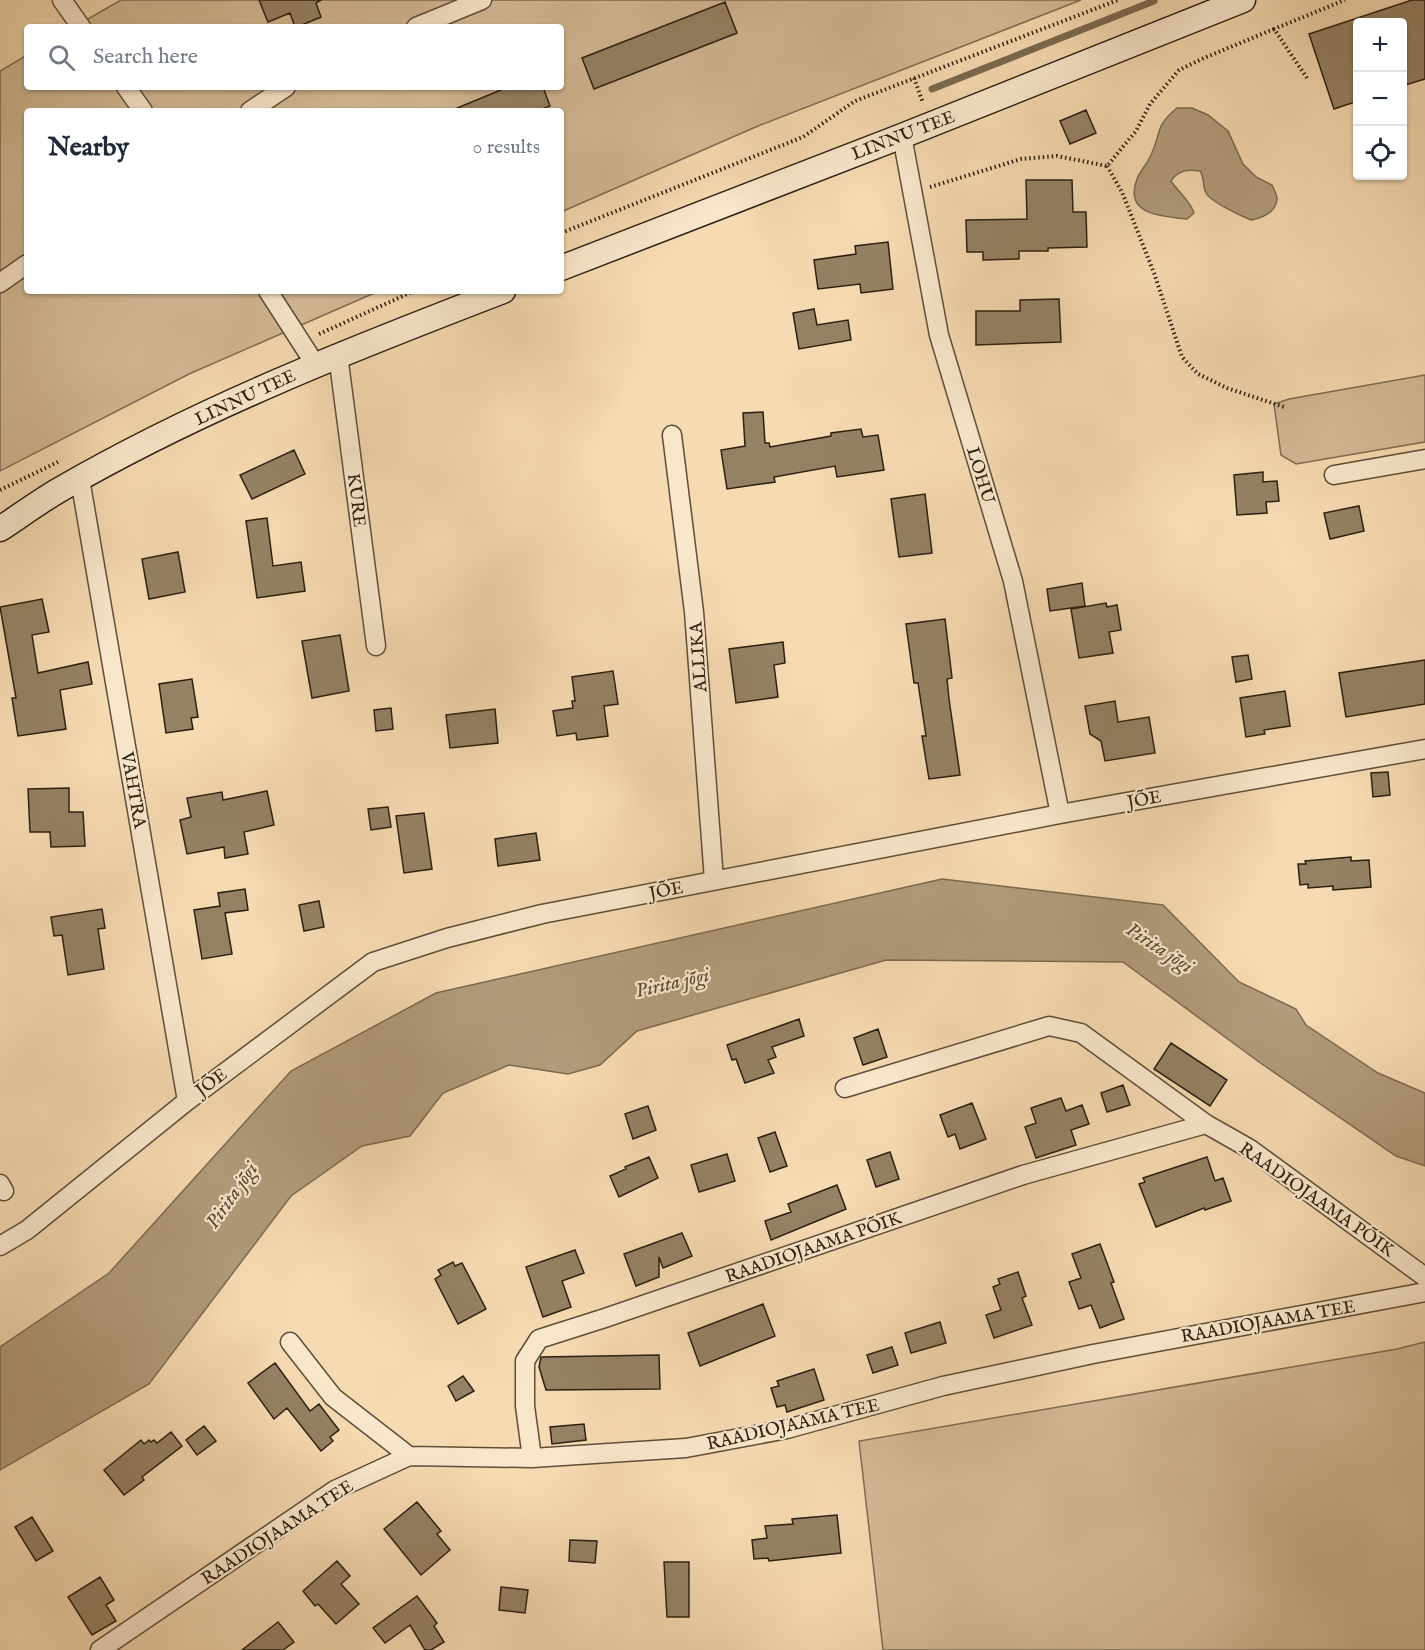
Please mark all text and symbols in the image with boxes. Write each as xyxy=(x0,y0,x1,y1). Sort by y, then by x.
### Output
map controls xyxy=(1353,18,1407,180)
button: + xyxy=(1353,18,1407,72)
search box xyxy=(24,24,564,90)
icon: search xyxy=(45,41,78,74)
text: Search here xyxy=(93,43,198,71)
button: − xyxy=(1353,72,1407,126)
street label: LINNU TEE xyxy=(849,106,958,167)
button: locate xyxy=(1353,126,1407,180)
text: Nearby xyxy=(48,131,129,164)
text: 0 results xyxy=(473,135,540,160)
street label: LINNU TEE xyxy=(191,365,300,432)
street label: LOHU xyxy=(960,444,999,507)
street label: KURE xyxy=(341,472,370,528)
street label: ALLIKA xyxy=(686,620,714,694)
street label: VAHTRA xyxy=(114,749,151,831)
street label: JÕE xyxy=(1123,784,1163,815)
street label: JÕE xyxy=(645,875,685,906)
water label: Pirita jõgi xyxy=(1120,917,1198,981)
water label: Pirita jõgi xyxy=(633,963,713,1005)
street label: JÕE xyxy=(188,1062,233,1104)
street label: RAADIOJAAMA PÕIK xyxy=(1234,1136,1400,1263)
water label: Pirita jõgi xyxy=(200,1157,266,1234)
street label: RAADIOJAAMA PÕIK xyxy=(722,1205,905,1289)
street label: RAADIOJAAMA TEE xyxy=(1179,1296,1357,1349)
street label: RAADIOJAAMA TEE xyxy=(705,1394,882,1457)
street label: RAADIOJAAMA TEE xyxy=(197,1475,358,1591)

